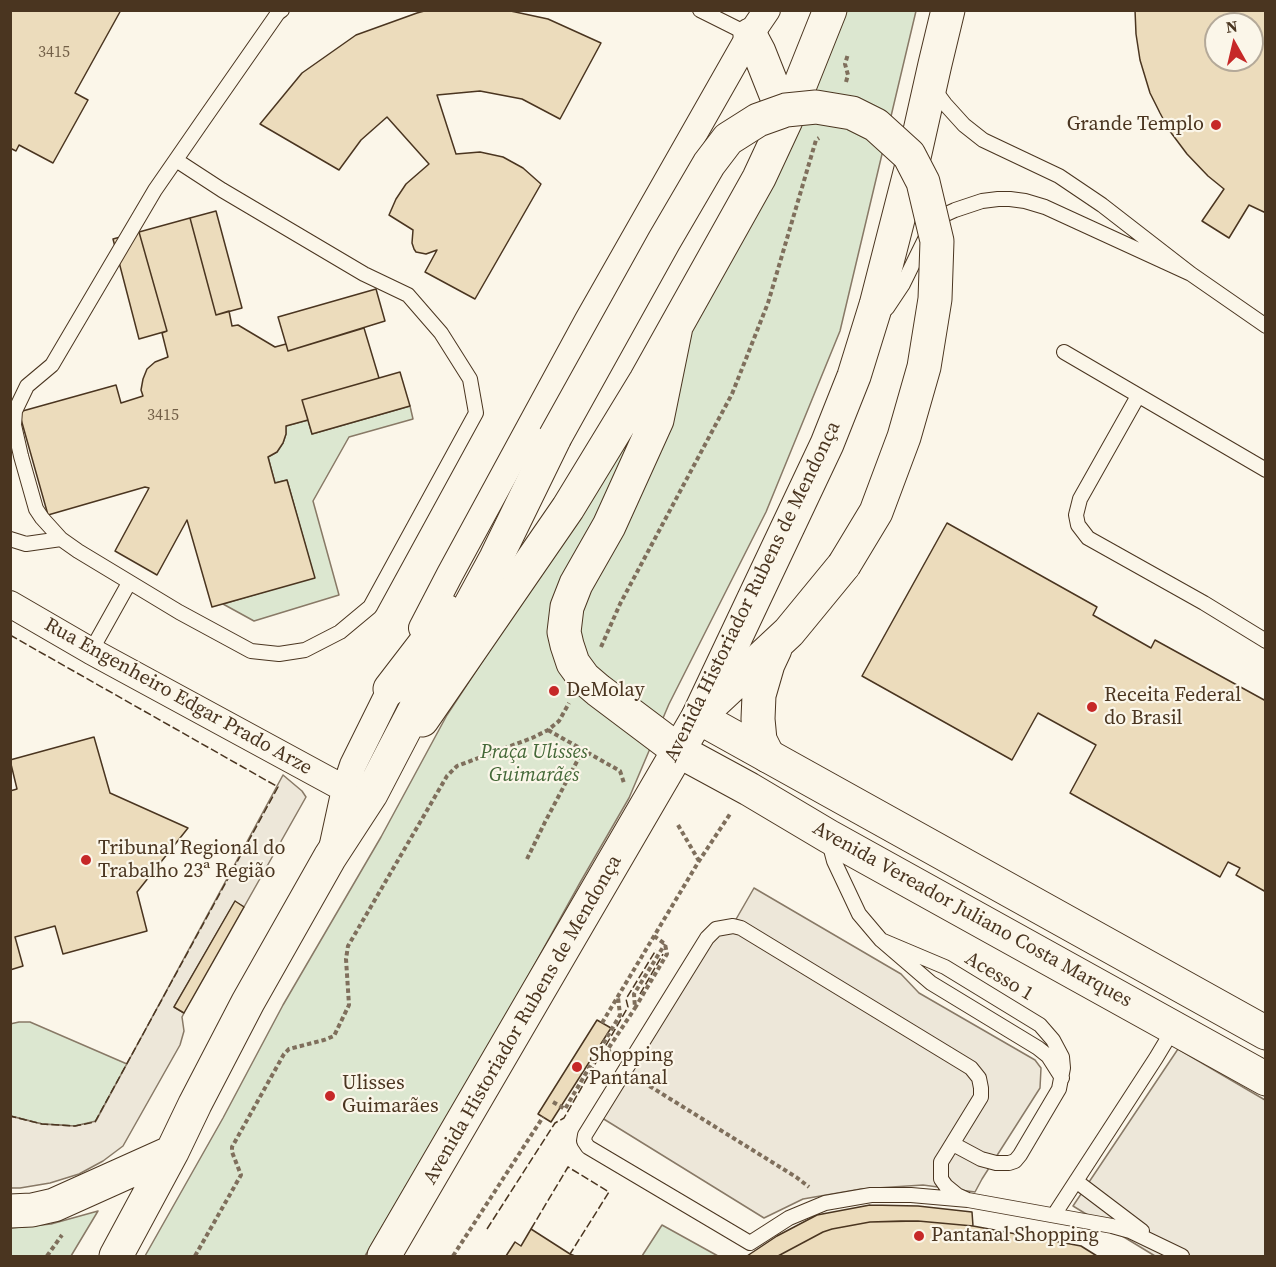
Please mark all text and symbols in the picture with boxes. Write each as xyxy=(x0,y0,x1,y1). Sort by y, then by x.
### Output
north arrow xyxy=(1204,12,1264,72)
text: N xyxy=(1224,14,1239,38)
house number: 3415 xyxy=(38,43,70,63)
place label: Grande Templo xyxy=(1067,113,1204,137)
marker: Grande Templo xyxy=(1209,118,1223,132)
house number: 3415 xyxy=(147,406,179,426)
street label: Avenida Historiador Rubens de Mendonça xyxy=(660,418,846,766)
street label: Rua Engenheiro Edgar Prado Arze xyxy=(40,613,316,781)
place label: DeMolay xyxy=(566,679,645,703)
marker: DeMolay xyxy=(547,684,561,698)
place label: Receita Federal do Brasil xyxy=(1104,684,1241,731)
marker: Receita Federal do Brasil xyxy=(1085,700,1099,714)
park label: Praça Ulisses Guimarães xyxy=(480,741,588,788)
street label: Avenida Vereador Juliano Costa Marques xyxy=(808,817,1136,1013)
place label: Tribunal Regional do Trabalho 23ª Região xyxy=(98,837,285,884)
street label: Avenida Historiador Rubens de Mendonça xyxy=(419,851,627,1189)
marker: Tribunal Regional do Trabalho 23ª Região xyxy=(79,853,93,867)
street label: Acesso 1 xyxy=(960,947,1038,1007)
place label: Shopping Pantanal xyxy=(589,1044,673,1091)
marker: Shopping Pantanal xyxy=(570,1060,584,1074)
place label: Ulisses Guimarães xyxy=(342,1072,439,1119)
marker: Ulisses Guimarães xyxy=(323,1089,337,1103)
place label: Pantanal Shopping xyxy=(931,1224,1099,1248)
marker: Pantanal Shopping xyxy=(912,1229,926,1243)

